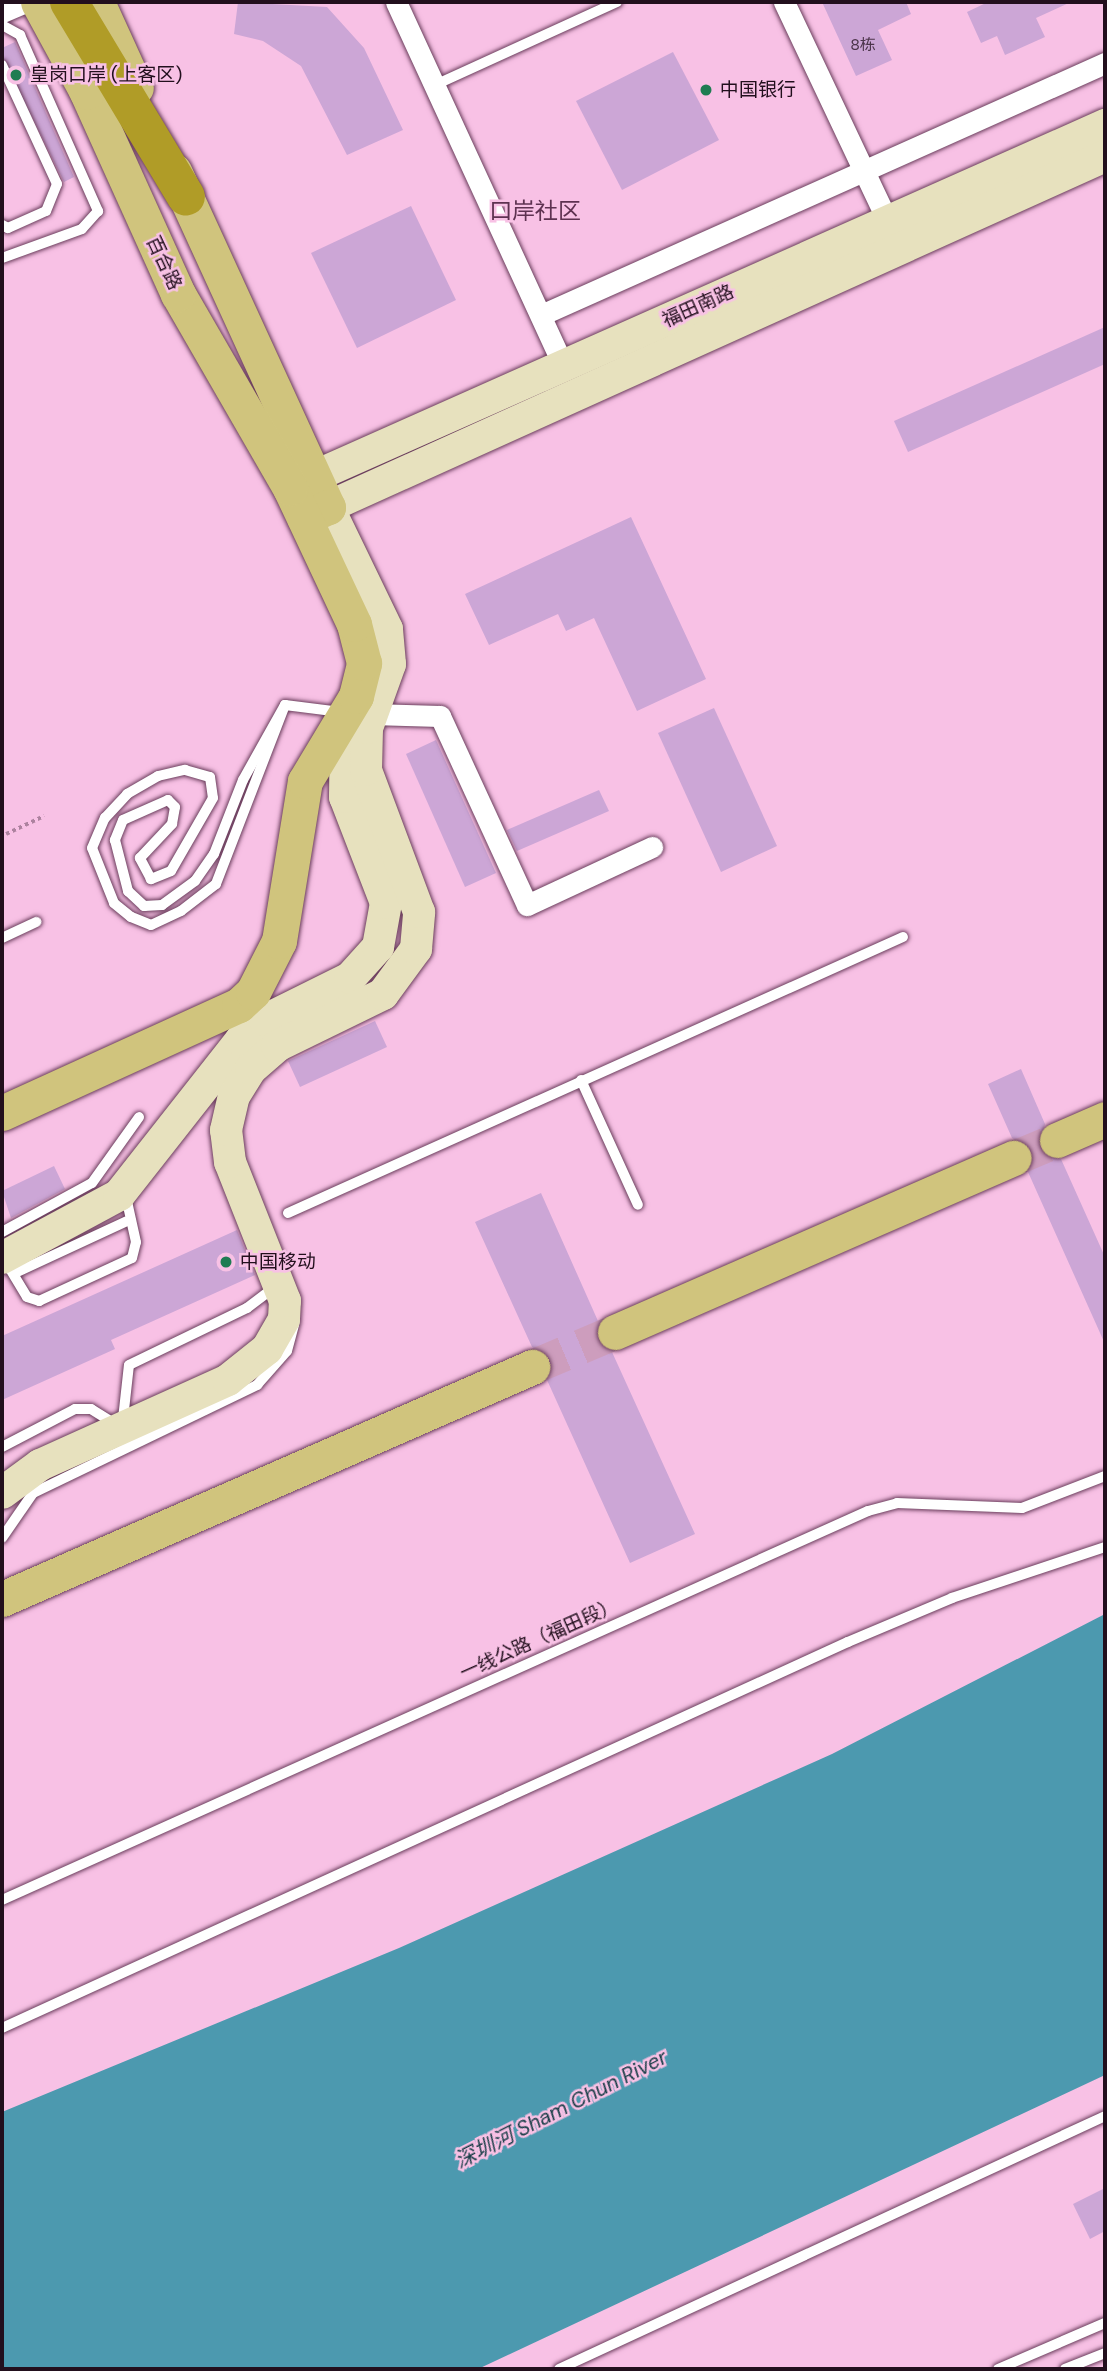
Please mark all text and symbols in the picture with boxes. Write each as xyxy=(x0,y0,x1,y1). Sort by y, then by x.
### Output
house number: 8栋 xyxy=(850,35,876,55)
place label: 皇岗口岸 (上客区) xyxy=(30,64,182,86)
marker: 皇岗口岸 (上客区) xyxy=(8,67,24,83)
place label: 中国银行 xyxy=(720,79,796,101)
marker: 中国银行 xyxy=(698,82,714,98)
district label: 口岸社区 xyxy=(489,197,581,225)
street label: 百合路 xyxy=(142,232,186,294)
street label: 福田南路 xyxy=(659,280,737,332)
place label: 中国移动 xyxy=(240,1251,316,1273)
marker: 中国移动 xyxy=(218,1254,234,1270)
street label: 一线公路（福田段） xyxy=(456,1594,622,1684)
water label: 深圳河 Sham Chun River xyxy=(451,2044,671,2174)

